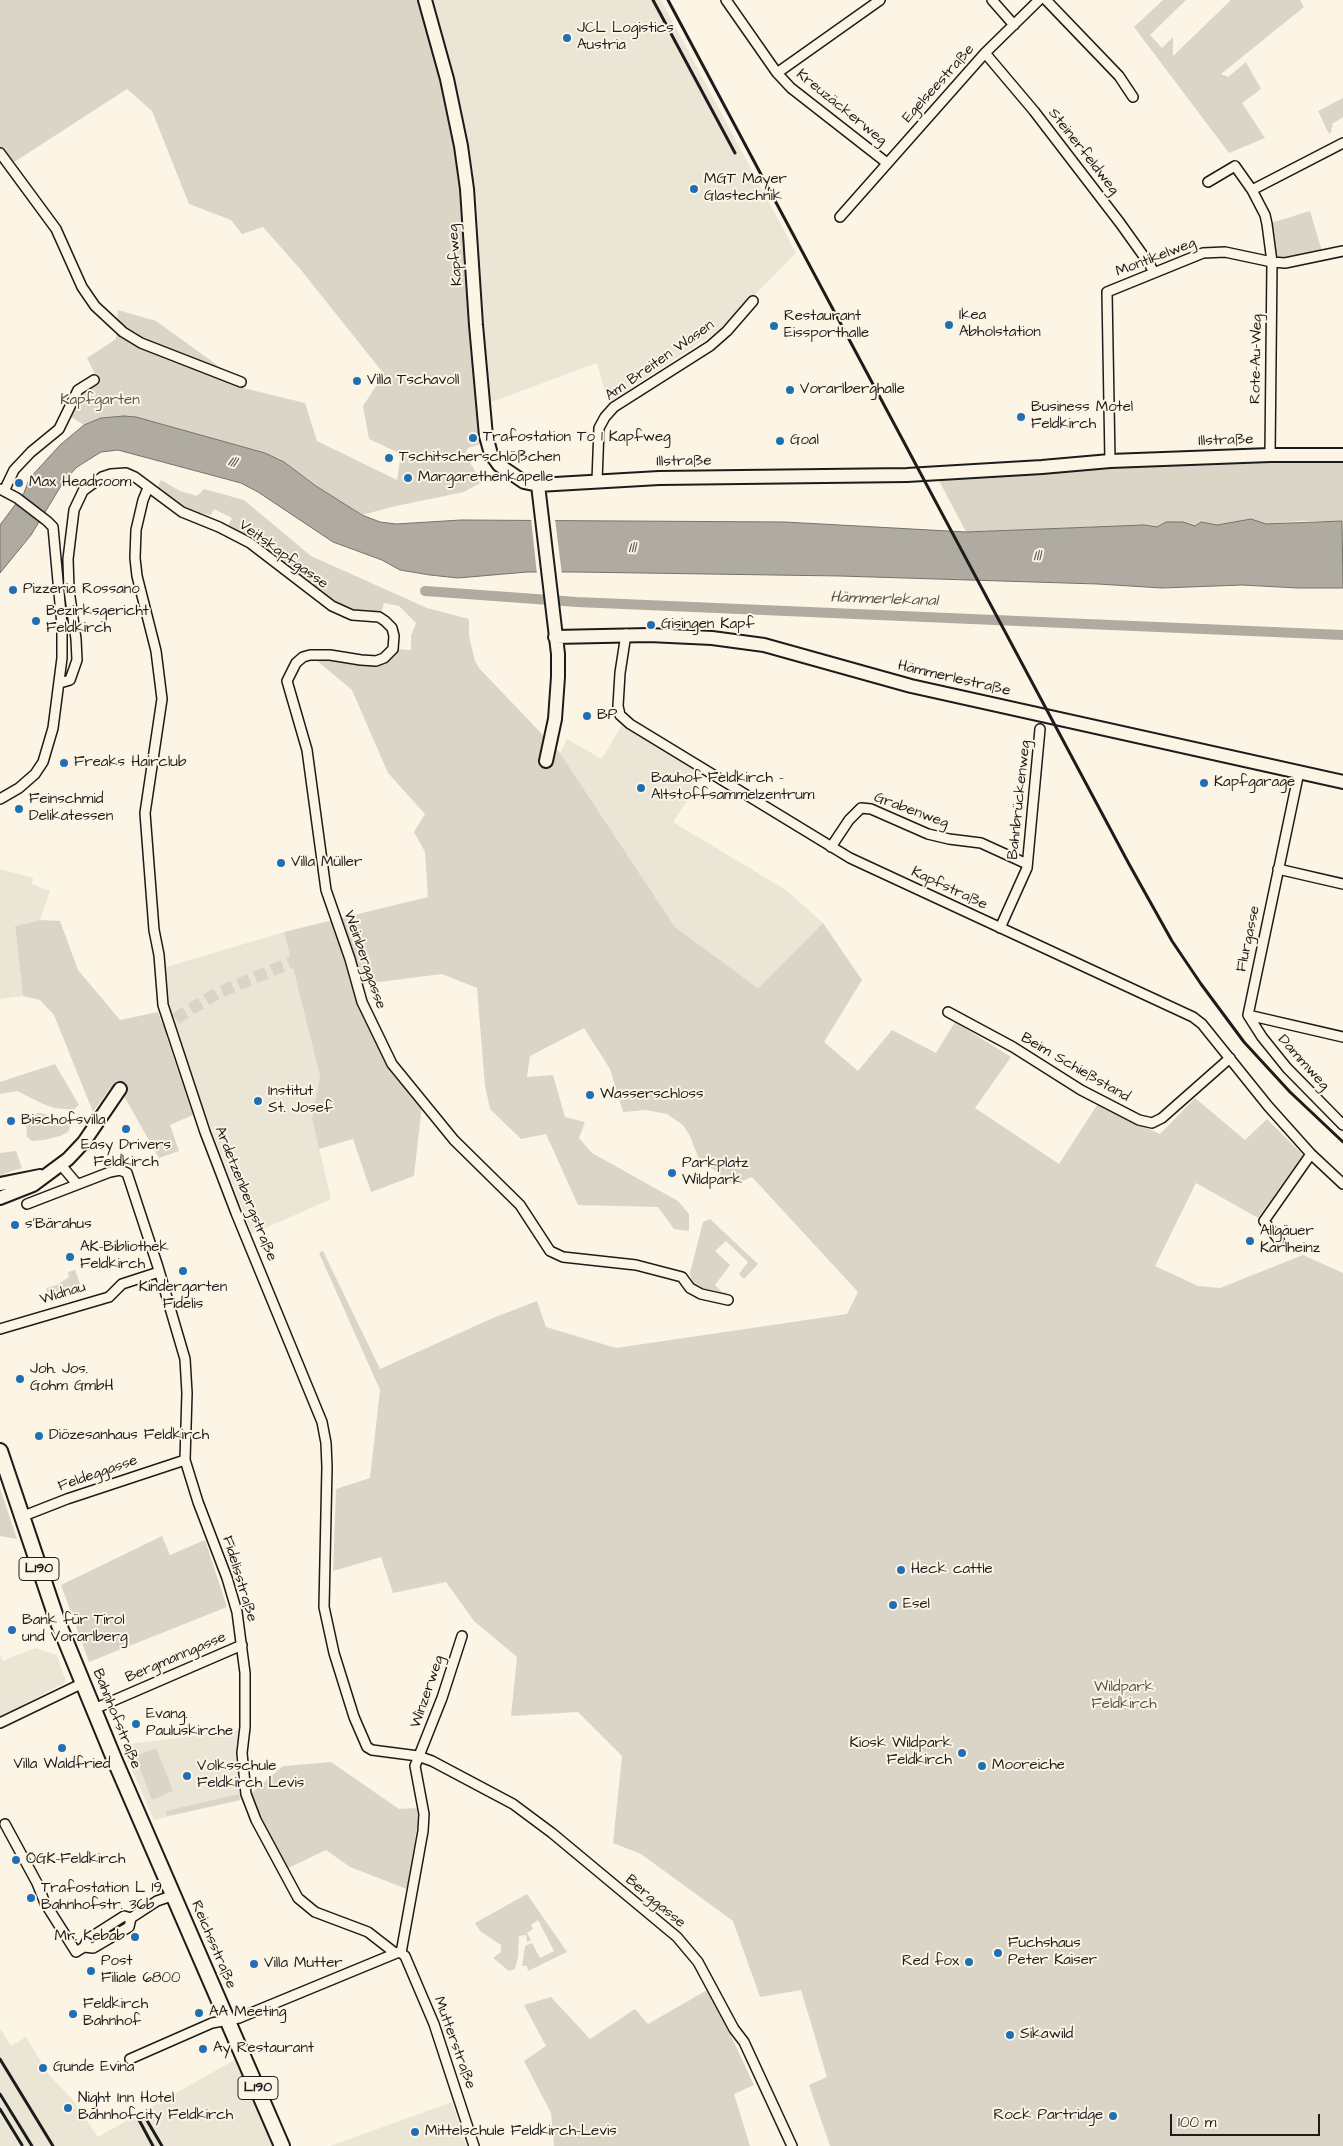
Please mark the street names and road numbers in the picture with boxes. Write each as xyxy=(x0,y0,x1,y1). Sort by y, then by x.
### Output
street label: Egelseestraße xyxy=(899,41,979,127)
street label: Kreuzäckerweg xyxy=(792,66,890,150)
street label: Steinerfeldweg xyxy=(1044,105,1122,199)
street label: Kapfweg xyxy=(445,223,467,287)
street label: Montikelweg xyxy=(1113,234,1199,282)
street label: Rote-Au-Weg xyxy=(1247,314,1267,404)
street label: Am Breiten Wasen xyxy=(602,317,718,405)
street label: Illstraße xyxy=(1198,431,1254,451)
street label: Illstraße xyxy=(656,453,712,471)
street label: Veitskapfgasse xyxy=(235,517,331,593)
street label: Hämmerlestraße xyxy=(896,657,1012,701)
street label: Bahnbrückenweg xyxy=(1005,739,1035,861)
street label: Grabenweg xyxy=(871,789,951,833)
street label: Kapfstraße xyxy=(908,863,990,915)
street label: Flurgasse xyxy=(1233,904,1265,974)
street label: Weinberggasse xyxy=(339,908,389,1012)
street label: Beim Schießstand xyxy=(1017,1030,1133,1106)
street label: Dammweg xyxy=(1273,1031,1333,1095)
street label: Ardetzenbergstraße xyxy=(210,1124,280,1264)
street label: Widnau xyxy=(38,1279,88,1309)
street label: Feldeggasse xyxy=(56,1452,140,1496)
street label: Fidelisstraße xyxy=(217,1534,261,1624)
road number: L190 xyxy=(19,1558,59,1580)
street label: Bergmanngasse xyxy=(123,1629,229,1687)
street label: Winzerweg xyxy=(407,1653,449,1731)
street label: Bahnhofstraße xyxy=(88,1666,144,1772)
street label: Berggasse xyxy=(621,1872,689,1932)
street label: Reichsstraße xyxy=(186,1898,240,1992)
street label: Mutterstraße xyxy=(429,1994,479,2092)
road number: L190 xyxy=(238,2076,278,2100)

